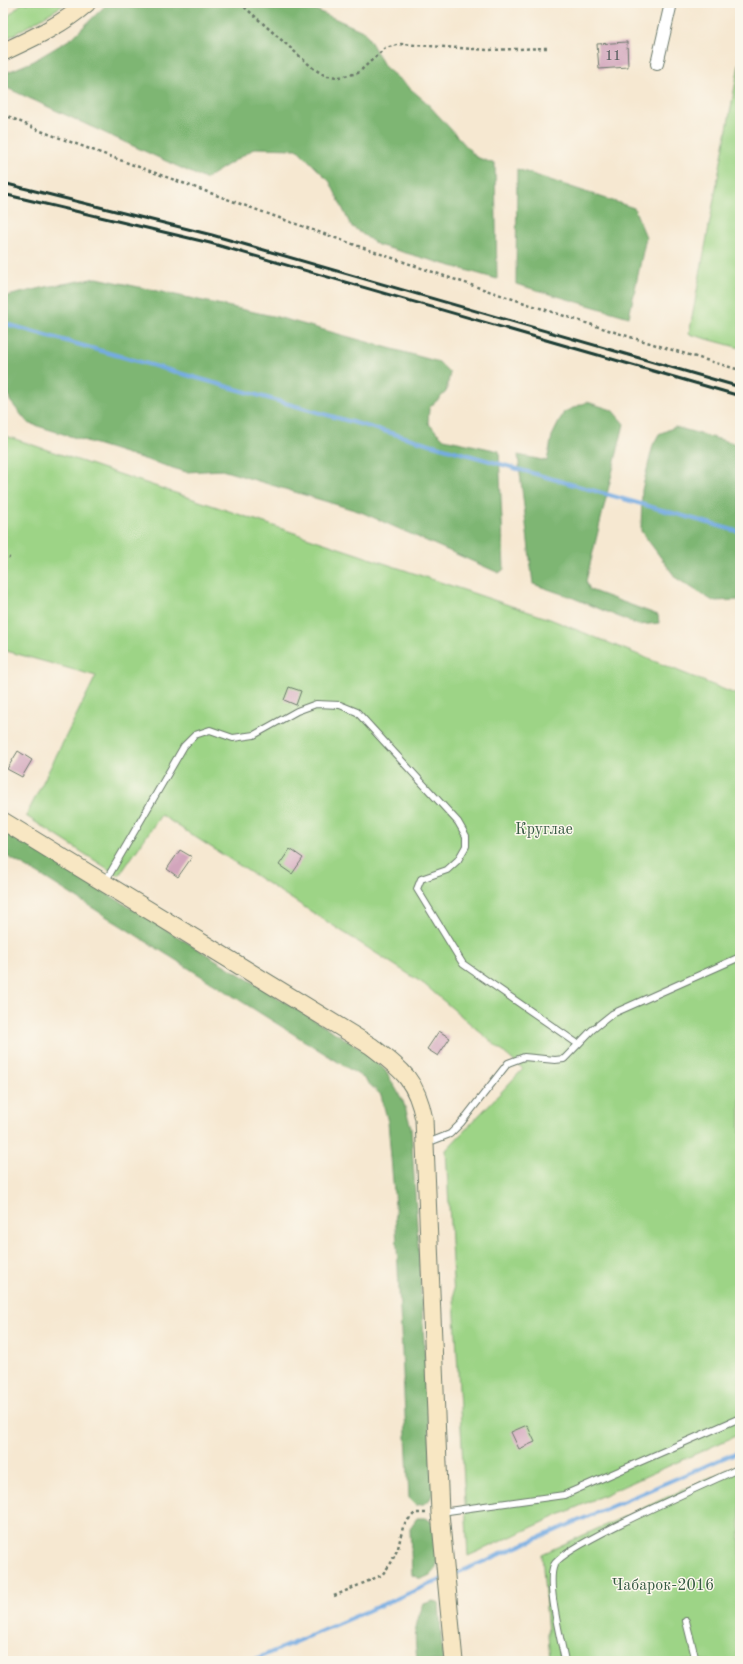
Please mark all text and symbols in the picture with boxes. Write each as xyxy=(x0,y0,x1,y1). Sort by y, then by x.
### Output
house number: 11 xyxy=(605,49,621,63)
park label: Круглае xyxy=(515,822,573,838)
park label: Чабарок-2016 xyxy=(612,1578,714,1594)

